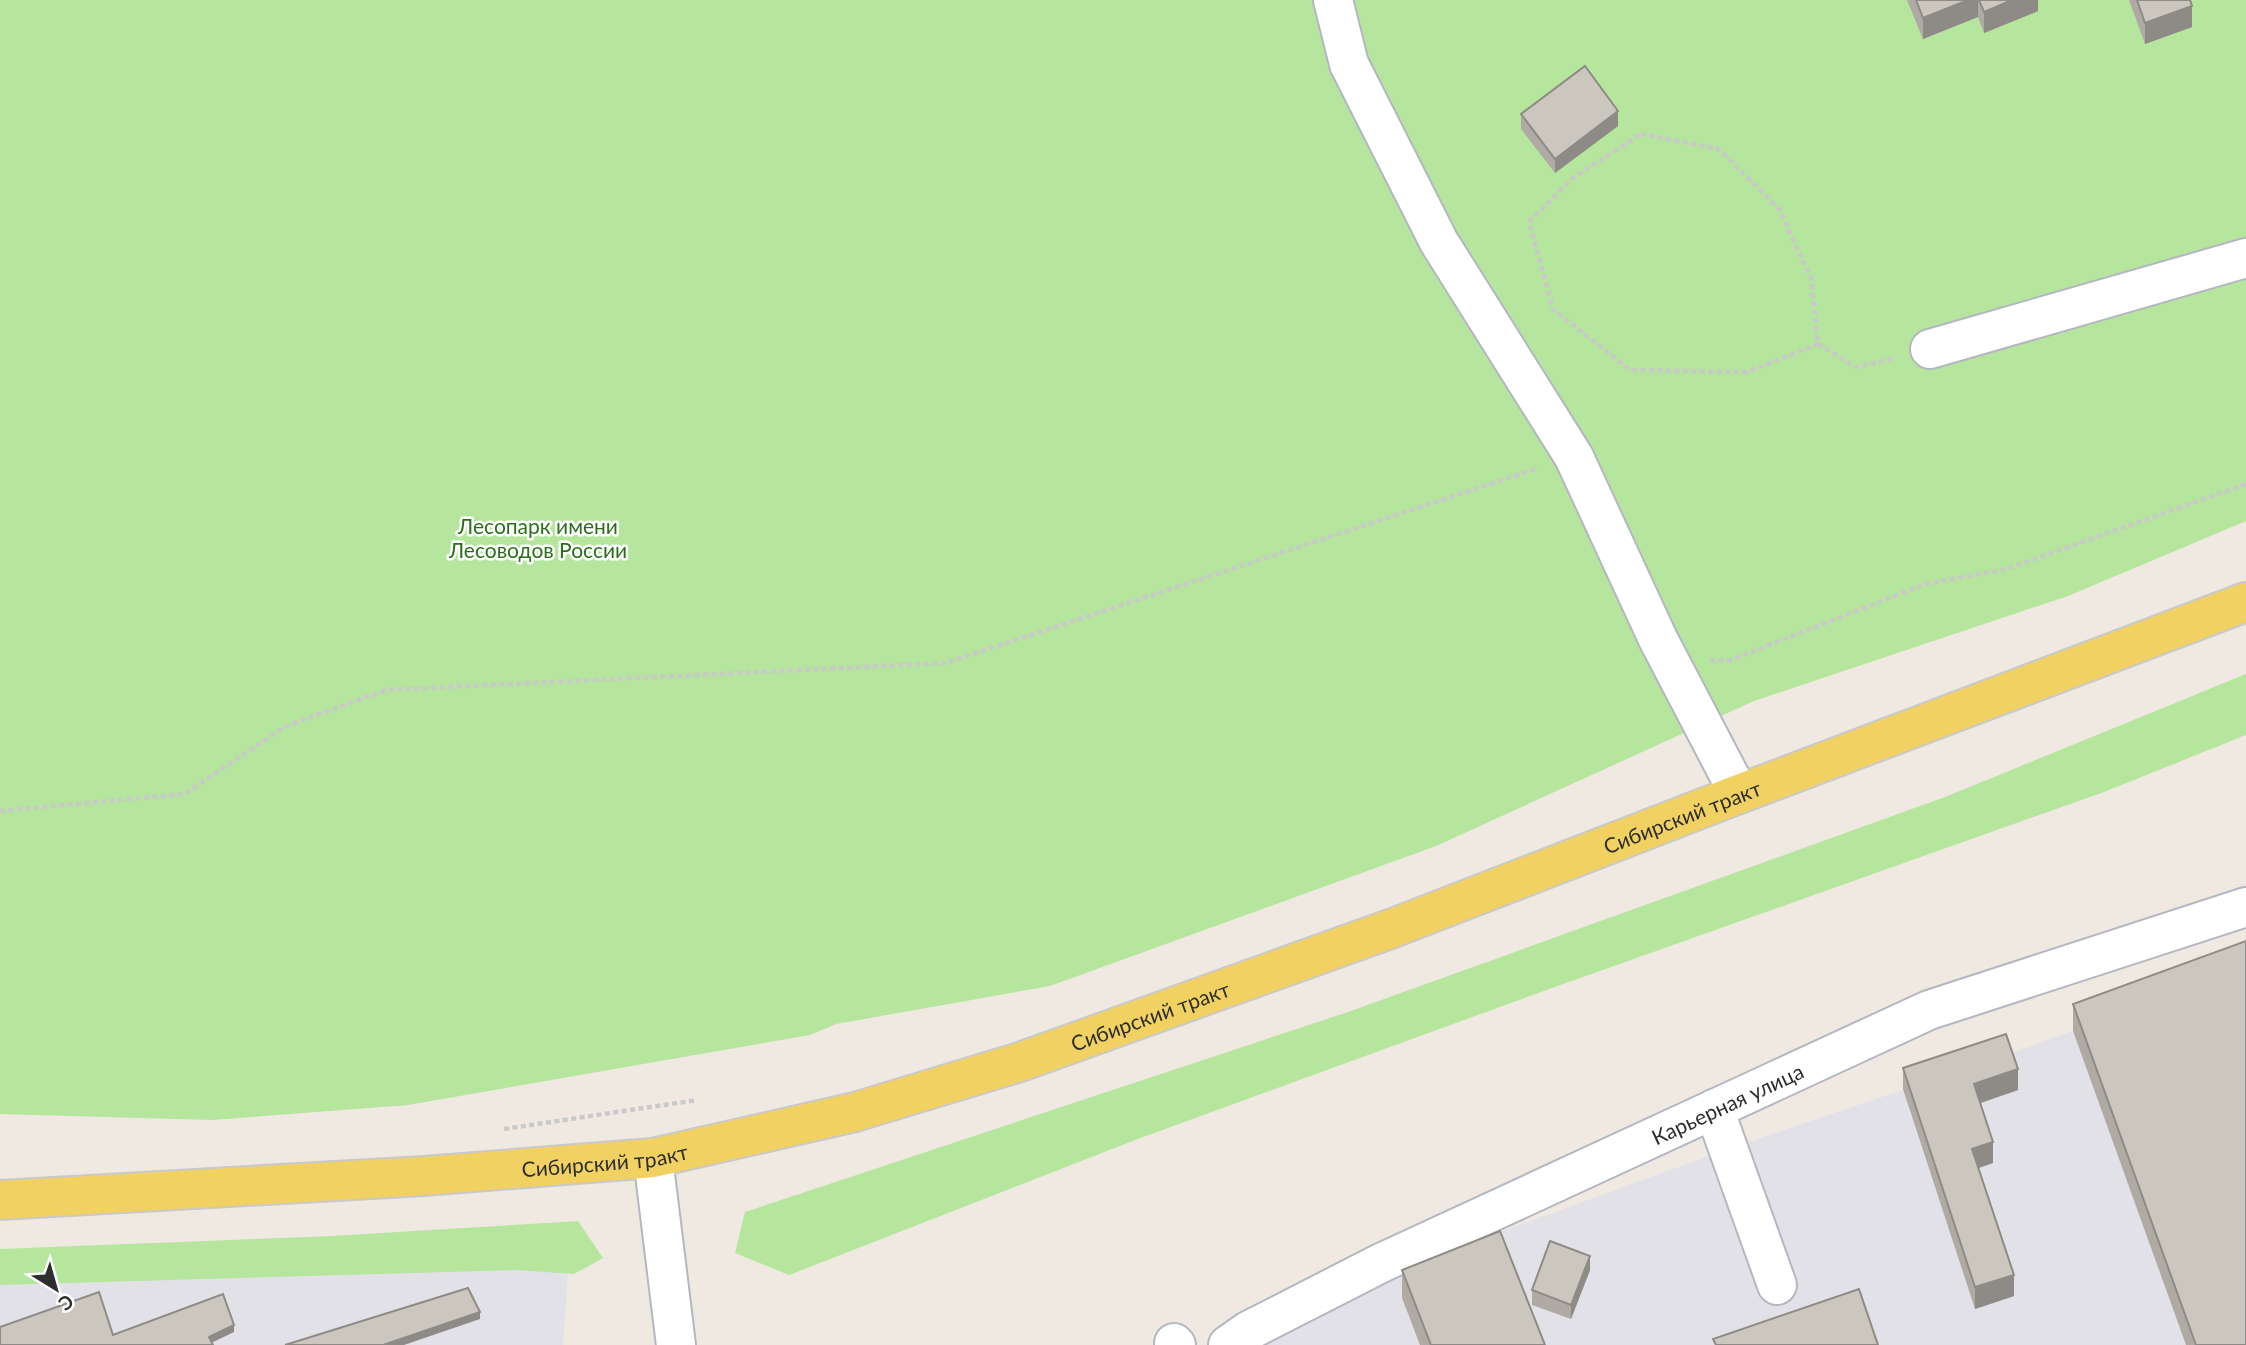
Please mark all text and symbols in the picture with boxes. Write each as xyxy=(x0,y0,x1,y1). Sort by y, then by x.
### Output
park label: Лесопарк имени Лесоводов России xyxy=(448,513,627,562)
street label: Сибирский тракт xyxy=(1599,774,1765,858)
street label: Сибирский тракт xyxy=(1067,975,1233,1055)
street label: Карьерная улица xyxy=(1647,1057,1807,1149)
street label: Сибирский тракт xyxy=(521,1138,690,1181)
north arrow xyxy=(21,1254,91,1324)
text: С xyxy=(54,1290,78,1316)

